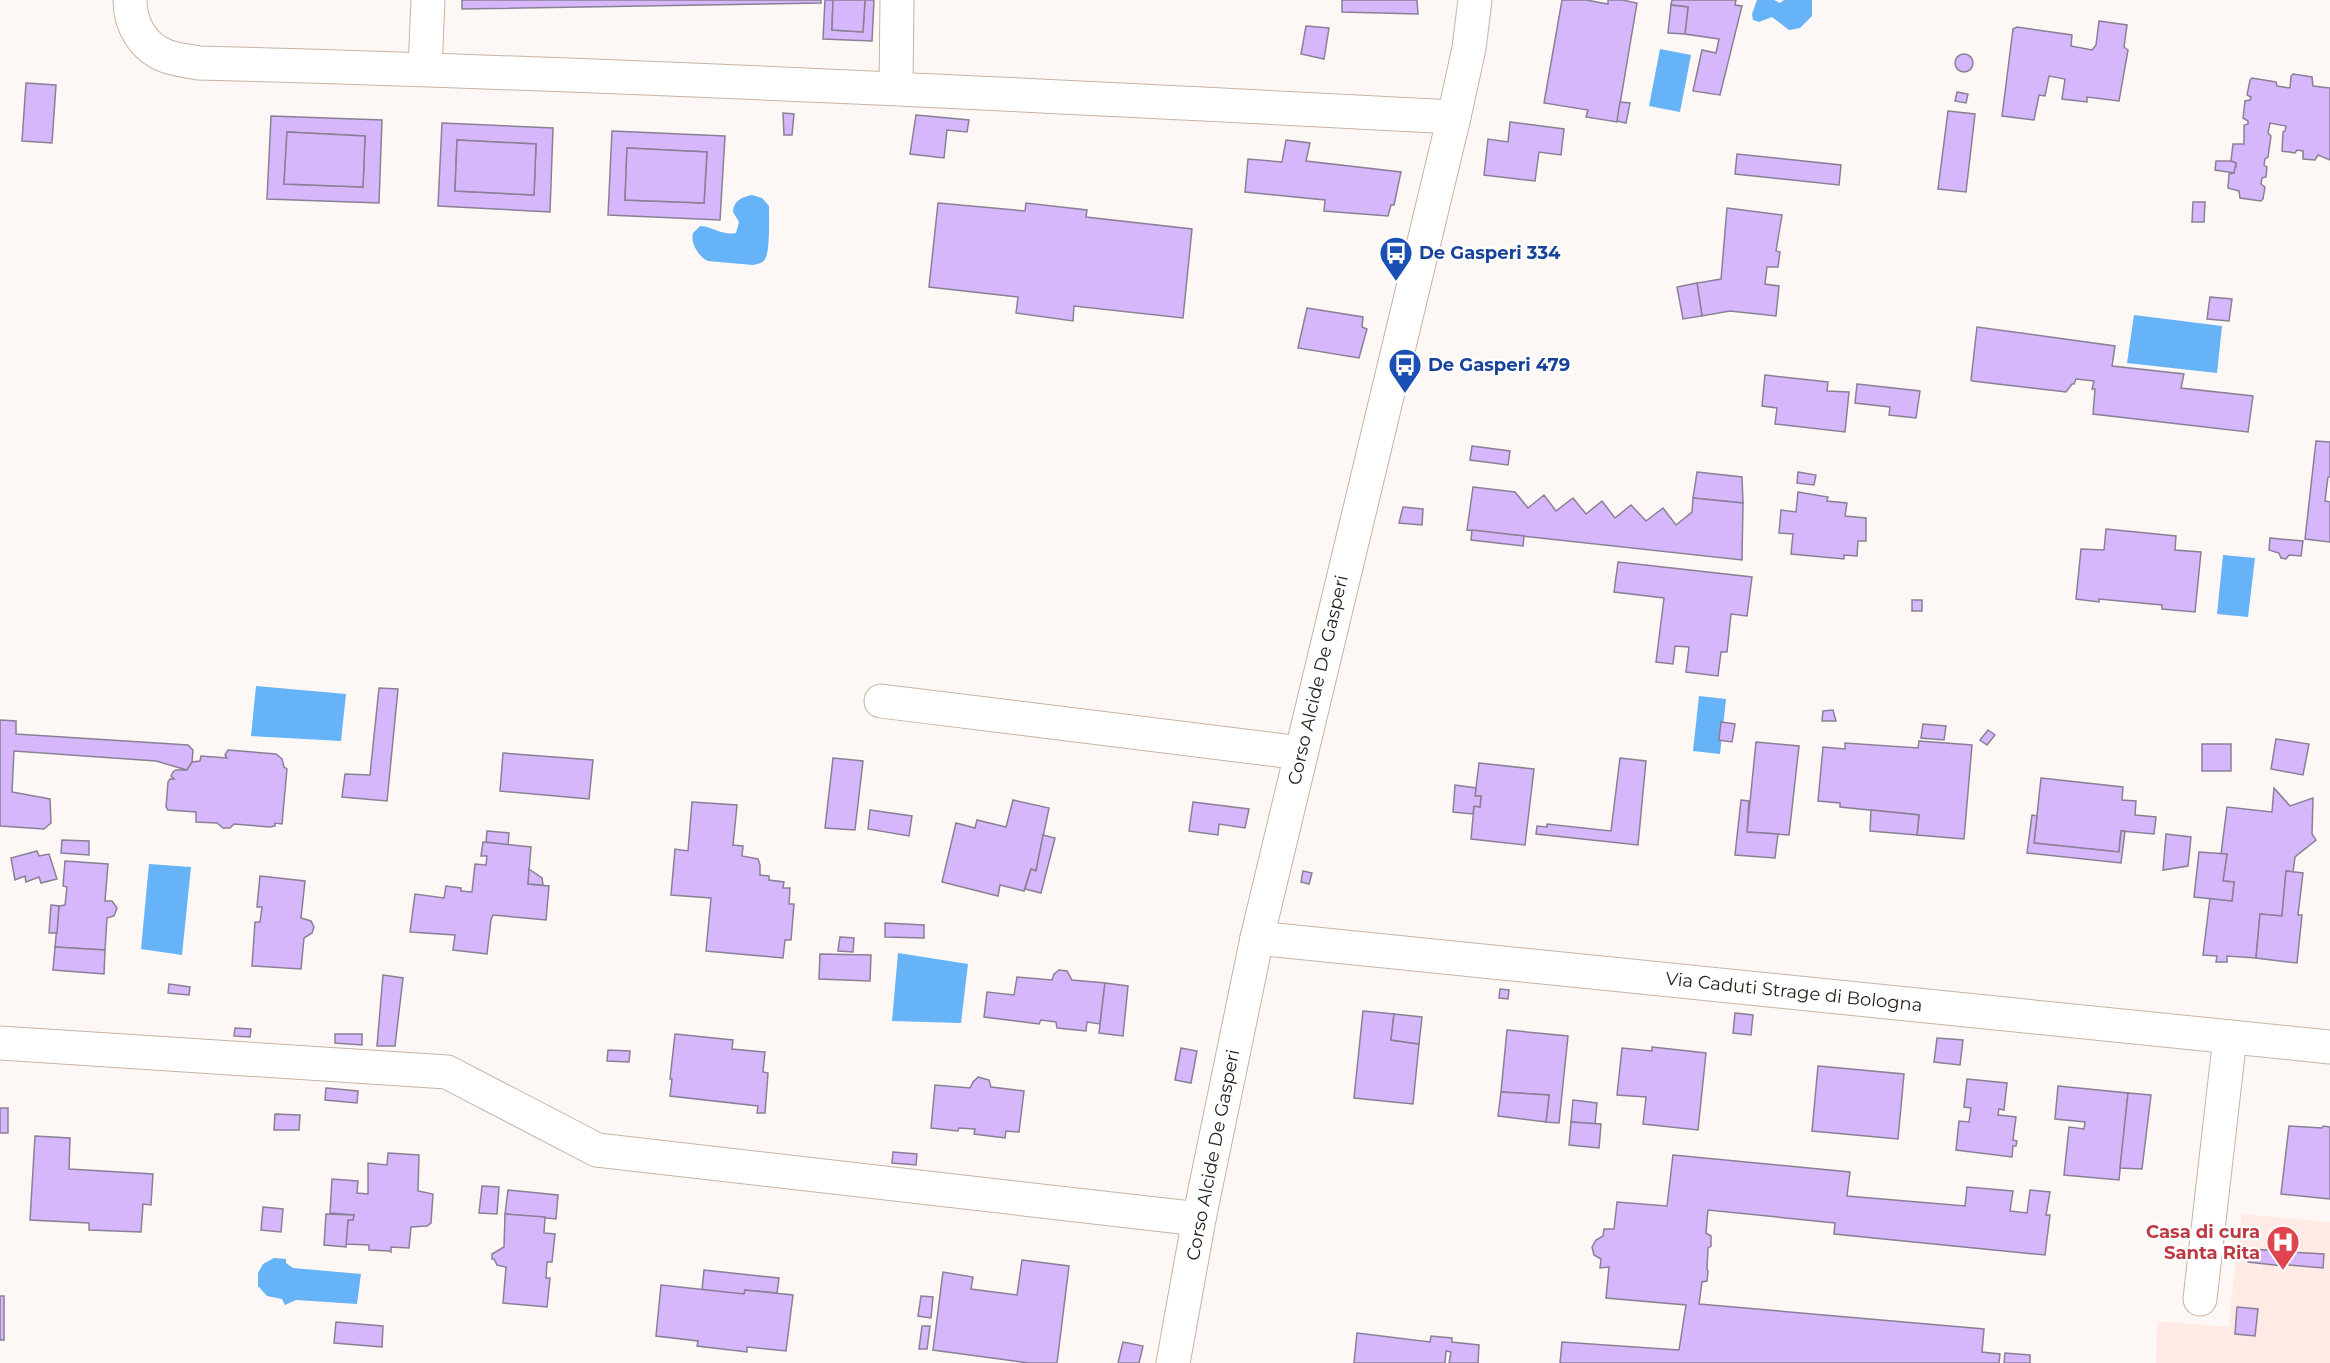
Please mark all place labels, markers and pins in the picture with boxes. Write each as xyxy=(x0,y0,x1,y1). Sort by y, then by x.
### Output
bus stop icon: De Gasperi 334 xyxy=(1378,235,1414,282)
place label: De Gasperi 334 xyxy=(1419,242,1561,264)
bus stop icon: De Gasperi 479 xyxy=(1387,347,1423,394)
place label: De Gasperi 479 xyxy=(1428,354,1570,376)
place label: Casa di cura Santa Rita xyxy=(2146,1221,2260,1264)
hospital icon: Casa di cura Santa Rita xyxy=(2265,1224,2301,1271)

